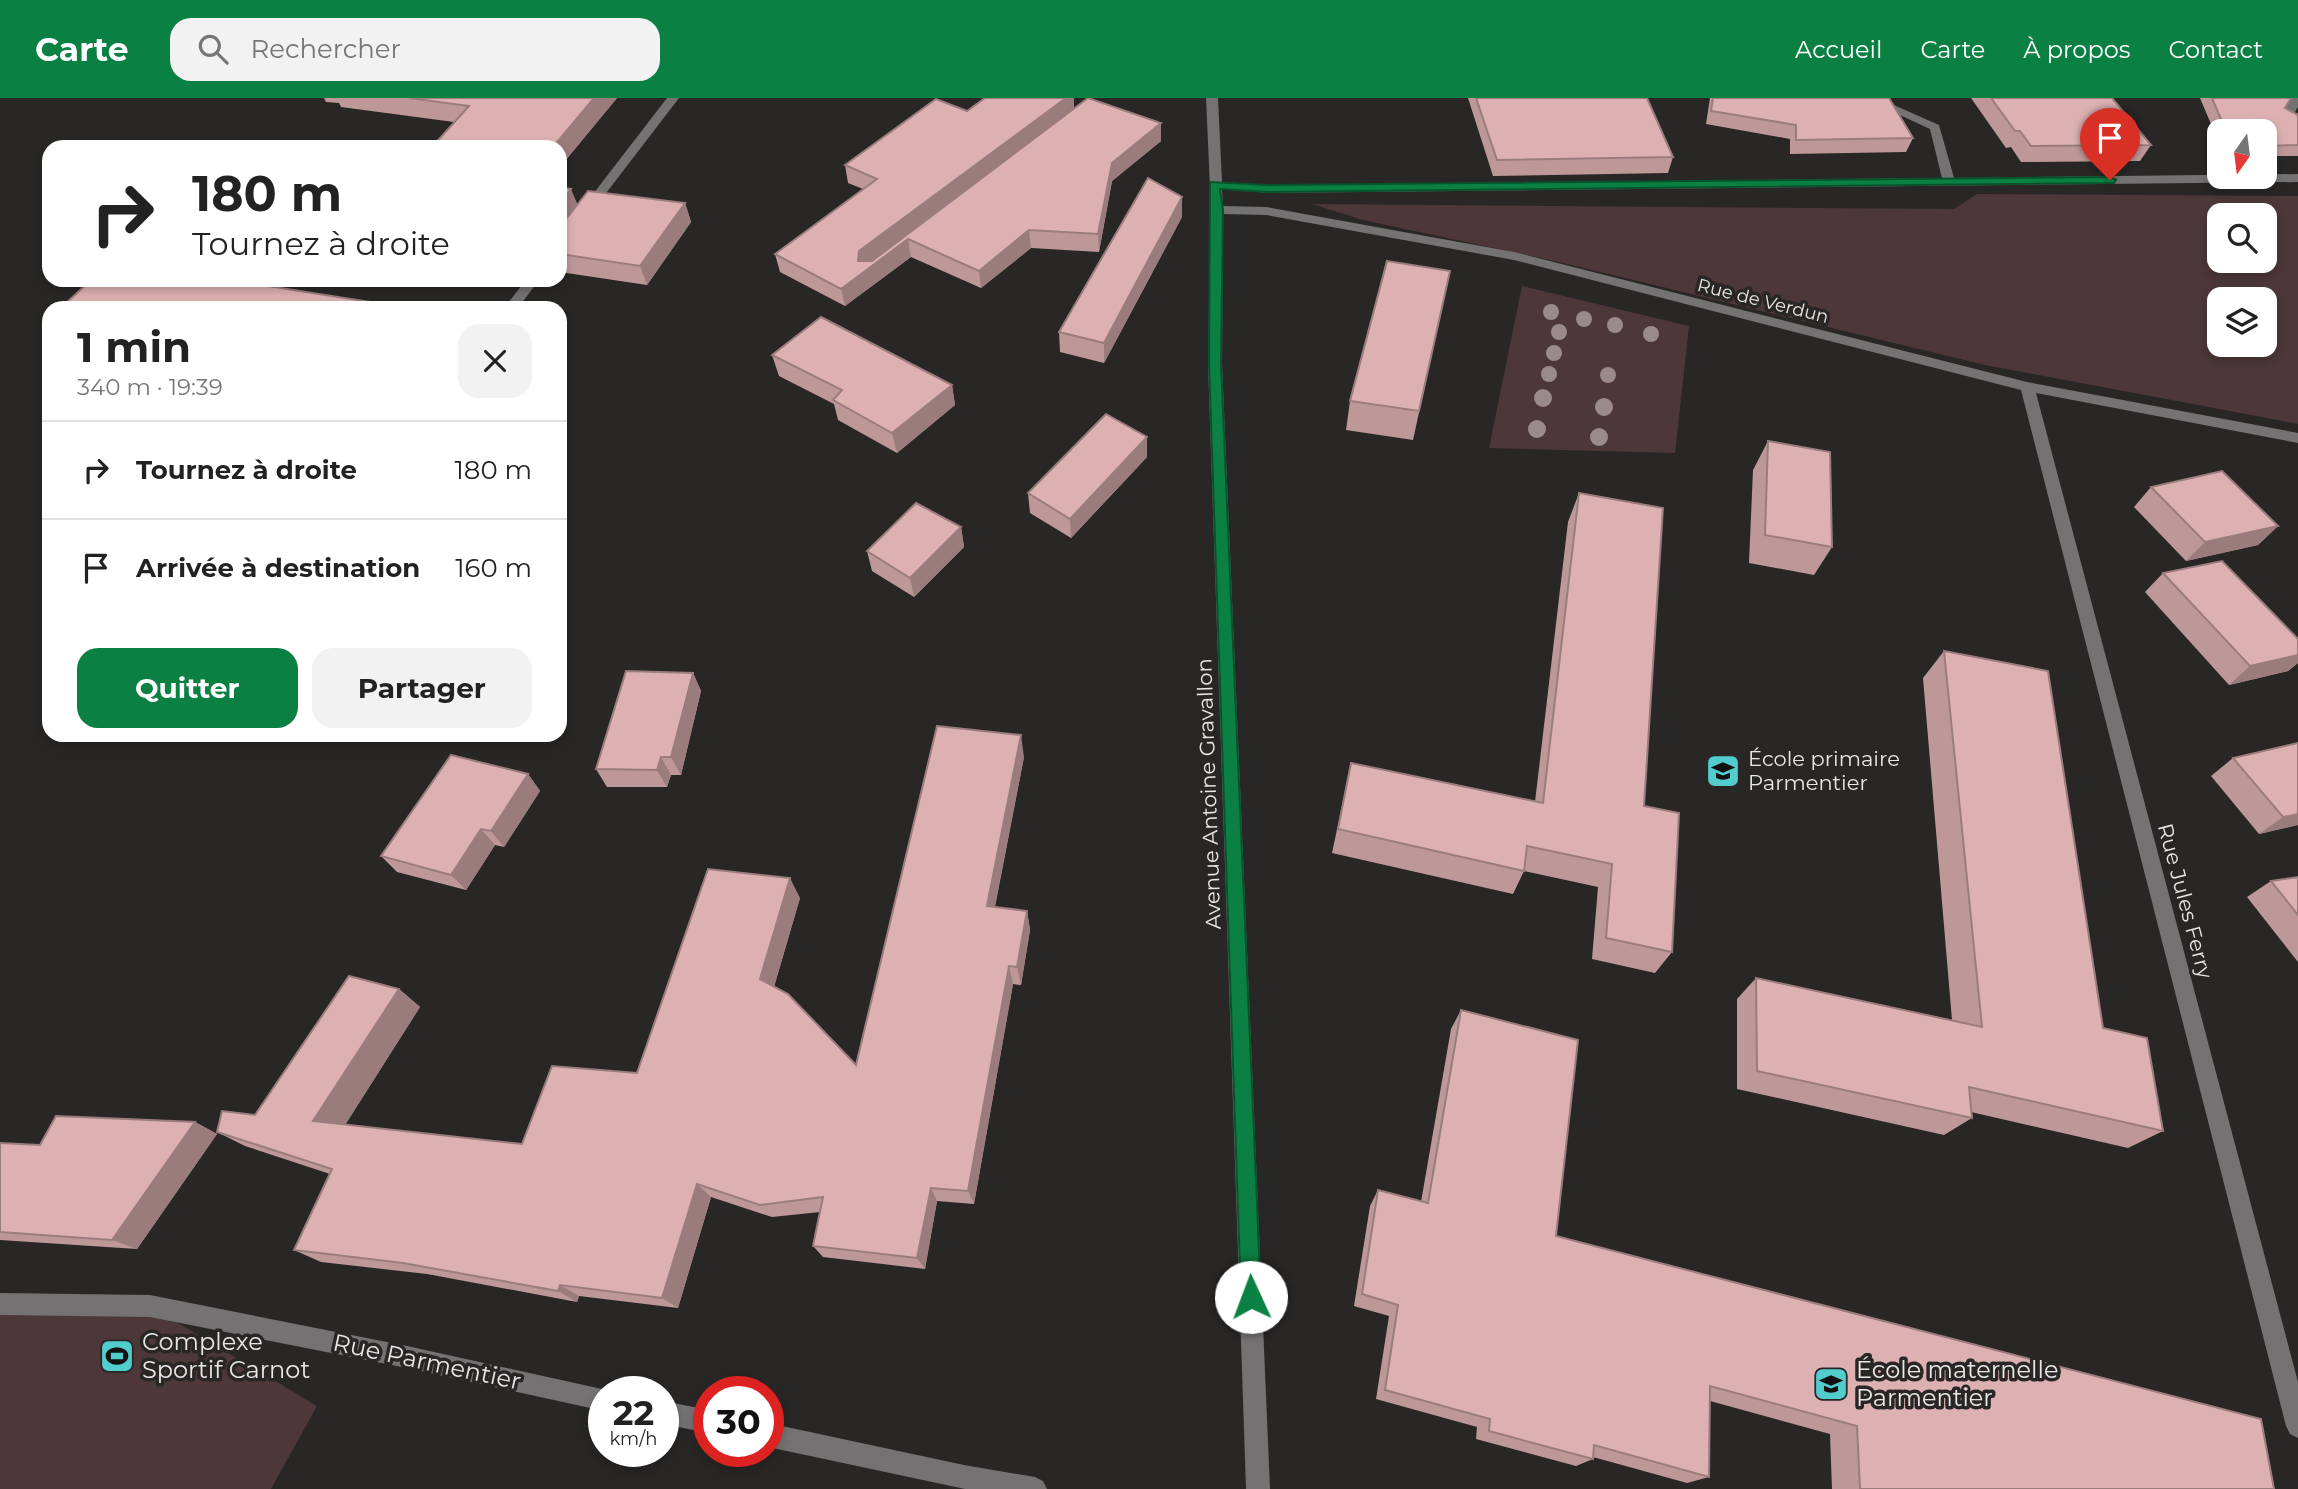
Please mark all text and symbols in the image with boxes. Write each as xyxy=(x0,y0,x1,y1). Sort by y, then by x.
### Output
search box xyxy=(170,18,660,81)
text: Carte xyxy=(35,29,128,69)
icon: search xyxy=(194,30,232,68)
text: Rechercher xyxy=(250,33,401,65)
text: Accueil xyxy=(1795,35,1882,64)
text: Carte xyxy=(1920,35,1985,64)
text: À propos xyxy=(2023,35,2130,64)
text: Contact xyxy=(2168,35,2263,64)
pin xyxy=(2080,108,2140,180)
icon: arrive xyxy=(2091,119,2129,157)
north arrow xyxy=(2207,119,2277,189)
map controls xyxy=(2207,119,2277,357)
text: 180 m xyxy=(192,164,342,223)
icon: right xyxy=(77,168,168,259)
button: search xyxy=(2207,203,2277,273)
text: Tournez à droite xyxy=(192,224,450,263)
street label: Rue de Verdun xyxy=(1695,274,1831,328)
button: layers xyxy=(2207,287,2277,357)
text: 1 min xyxy=(77,321,191,373)
button: close xyxy=(458,324,532,398)
text: 340 m · 19:39 xyxy=(77,373,223,401)
icon: right xyxy=(77,451,115,489)
text: Tournez à droite xyxy=(136,454,357,486)
text: 180 m xyxy=(454,454,532,486)
icon: arrive xyxy=(77,549,115,587)
text: Arrivée à destination xyxy=(136,552,420,584)
text: 160 m xyxy=(455,552,532,584)
button: Quitter xyxy=(77,648,298,728)
button: Partager xyxy=(312,648,532,728)
street label: Avenue Antoine Gravallon xyxy=(1191,658,1226,930)
place label: École primaire Parmentier xyxy=(1748,746,1900,795)
school or university icon: École primaire Parmentier xyxy=(1704,752,1742,790)
street label: Rue Jules Ferry xyxy=(2153,820,2218,982)
position arrow xyxy=(1214,1260,1288,1334)
place label: Complexe Sportif Carnot xyxy=(142,1327,310,1384)
street label: Rue Parmentier xyxy=(331,1327,524,1396)
sports icon: Complexe Sportif Carnot xyxy=(98,1337,136,1375)
place label: École maternelle Parmentier xyxy=(1856,1355,2058,1412)
school or university icon: École maternelle Parmentier xyxy=(1812,1365,1850,1403)
speed limit sign: 30 xyxy=(693,1376,784,1467)
text: 22 xyxy=(613,1391,654,1434)
text: km/h xyxy=(609,1428,658,1450)

